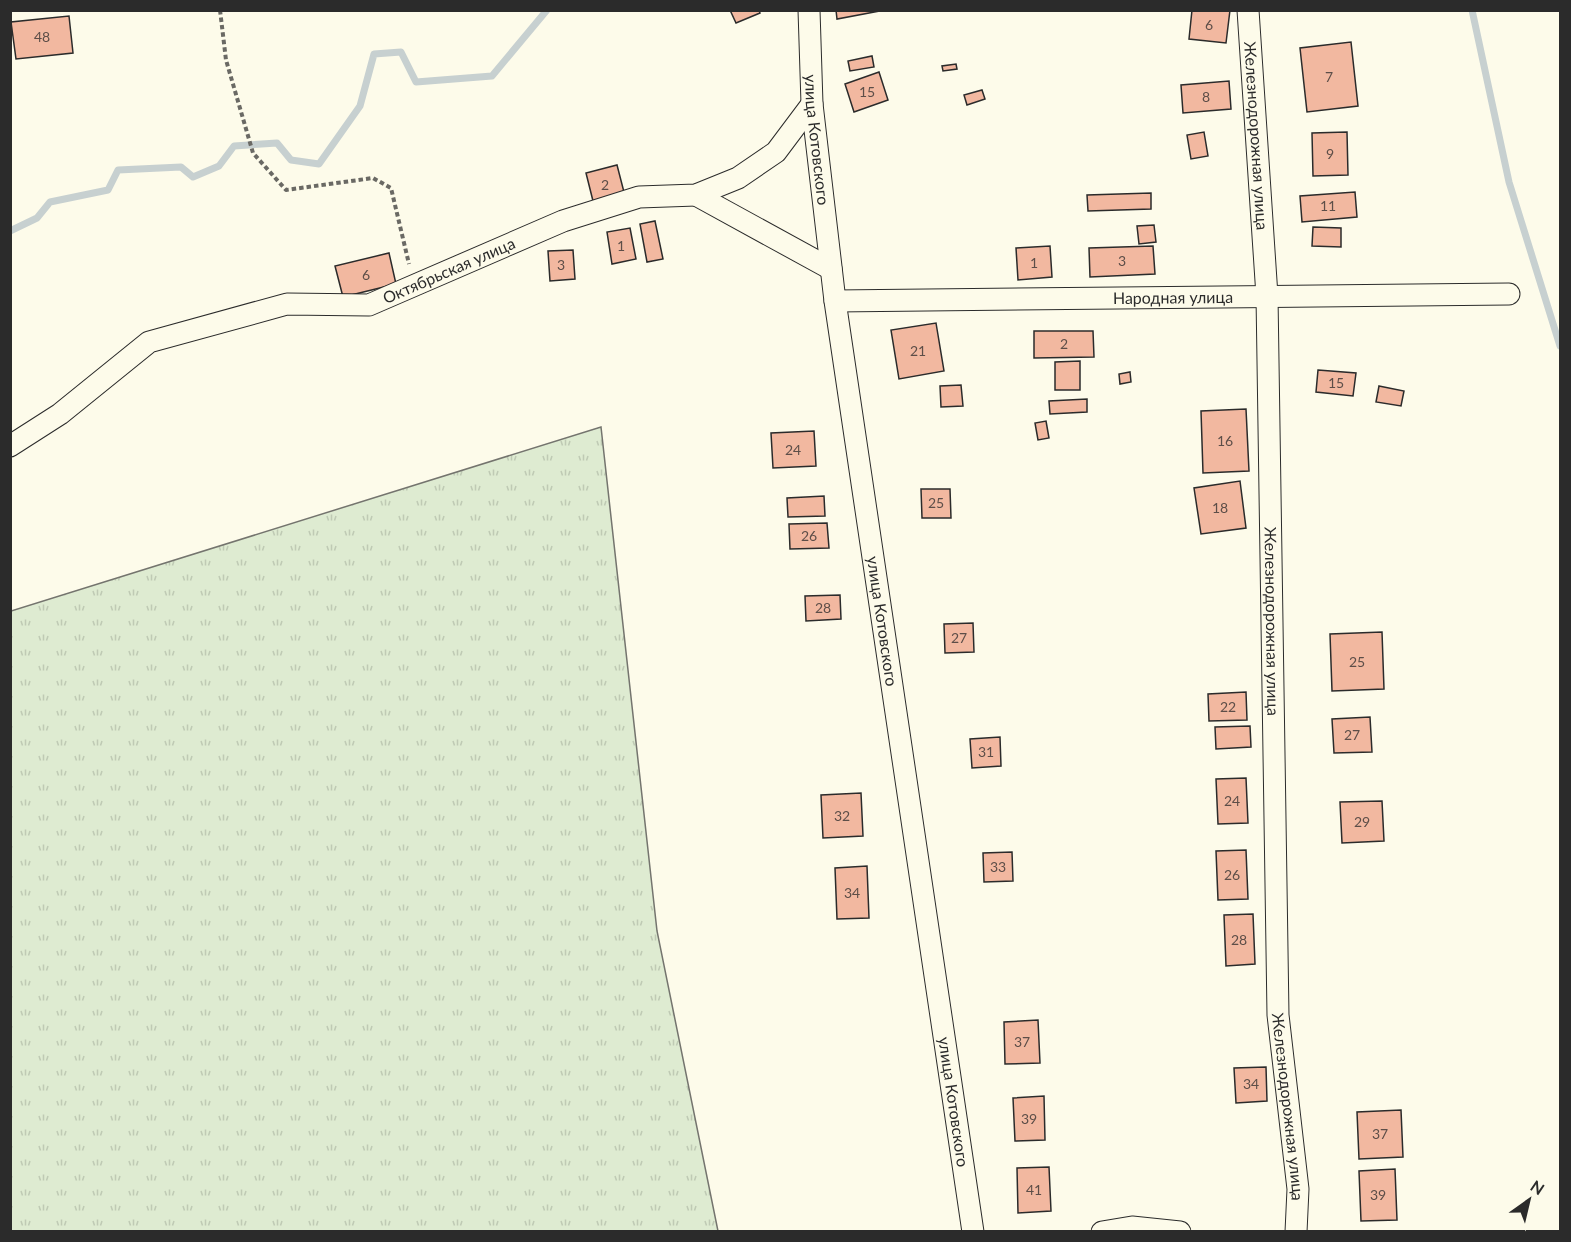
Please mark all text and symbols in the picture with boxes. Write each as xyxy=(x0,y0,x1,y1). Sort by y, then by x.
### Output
house number: 6 xyxy=(1205,16,1213,33)
house number: 48 xyxy=(34,28,50,45)
street label: Железнодорожная улица xyxy=(1241,41,1273,231)
house number: 7 xyxy=(1325,68,1333,85)
street label: улица Котовского xyxy=(802,74,834,206)
house number: 15 xyxy=(859,83,875,100)
house number: 8 xyxy=(1202,88,1210,105)
house number: 9 xyxy=(1326,145,1334,162)
house number: 2 xyxy=(601,176,609,193)
house number: 11 xyxy=(1320,197,1336,214)
street label: Октябрьская улица xyxy=(380,233,518,307)
house number: 1 xyxy=(617,237,625,254)
house number: 3 xyxy=(1118,252,1126,269)
house number: 1 xyxy=(1030,254,1038,271)
house number: 3 xyxy=(557,256,565,273)
house number: 6 xyxy=(362,266,370,283)
street label: Народная улица xyxy=(1113,287,1233,307)
house number: 2 xyxy=(1060,335,1068,352)
house number: 21 xyxy=(910,342,926,359)
house number: 15 xyxy=(1328,374,1344,391)
house number: 16 xyxy=(1217,432,1233,449)
house number: 24 xyxy=(785,441,801,458)
house number: 25 xyxy=(928,494,944,511)
house number: 18 xyxy=(1212,499,1228,516)
house number: 26 xyxy=(801,527,817,544)
street label: Железнодорожная улица xyxy=(1262,527,1283,716)
street label: улица Котовского xyxy=(864,555,902,687)
house number: 28 xyxy=(815,599,831,616)
house number: 27 xyxy=(951,629,967,646)
house number: 25 xyxy=(1349,653,1365,670)
house number: 22 xyxy=(1220,698,1236,715)
house number: 27 xyxy=(1344,726,1360,743)
house number: 31 xyxy=(978,743,994,760)
house number: 24 xyxy=(1224,792,1240,809)
house number: 32 xyxy=(834,807,850,824)
house number: 29 xyxy=(1354,813,1370,830)
house number: 33 xyxy=(990,858,1006,875)
house number: 26 xyxy=(1224,866,1240,883)
house number: 34 xyxy=(844,884,860,901)
house number: 28 xyxy=(1231,931,1247,948)
street label: Железнодорожная улица xyxy=(1269,1012,1308,1201)
house number: 37 xyxy=(1014,1033,1030,1050)
street label: улица Котовского xyxy=(935,1035,973,1168)
house number: 34 xyxy=(1243,1075,1259,1092)
house number: 39 xyxy=(1021,1110,1037,1127)
house number: 37 xyxy=(1372,1125,1388,1142)
north arrow xyxy=(1499,1170,1559,1230)
text: N xyxy=(1527,1176,1548,1198)
house number: 41 xyxy=(1026,1181,1042,1198)
house number: 39 xyxy=(1370,1186,1386,1203)

